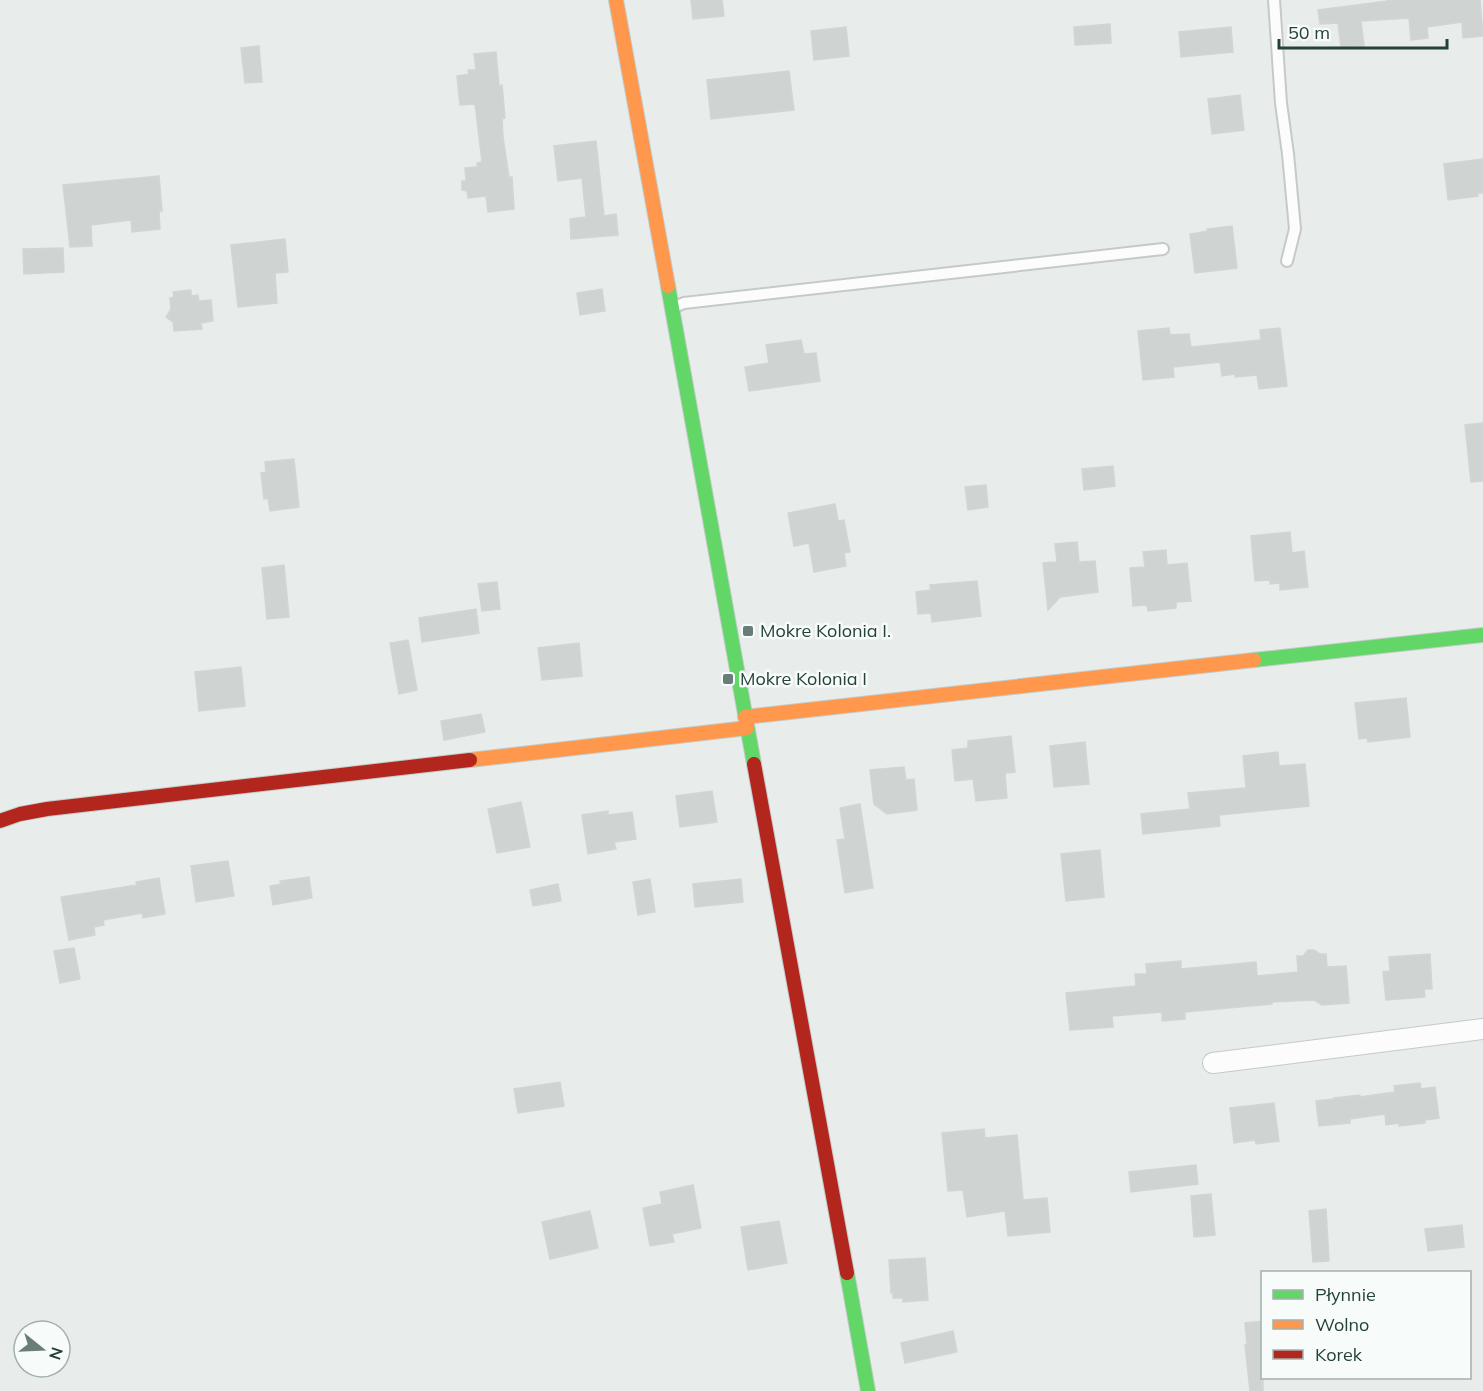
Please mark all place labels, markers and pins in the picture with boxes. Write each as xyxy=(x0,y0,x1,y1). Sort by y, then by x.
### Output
place label: Mokre Kolonia I. xyxy=(760,619,891,642)
marker: Mokre Kolonia I. xyxy=(741,624,755,638)
place label: Mokre Kolonia I xyxy=(740,667,867,690)
marker: Mokre Kolonia I xyxy=(721,672,735,686)

